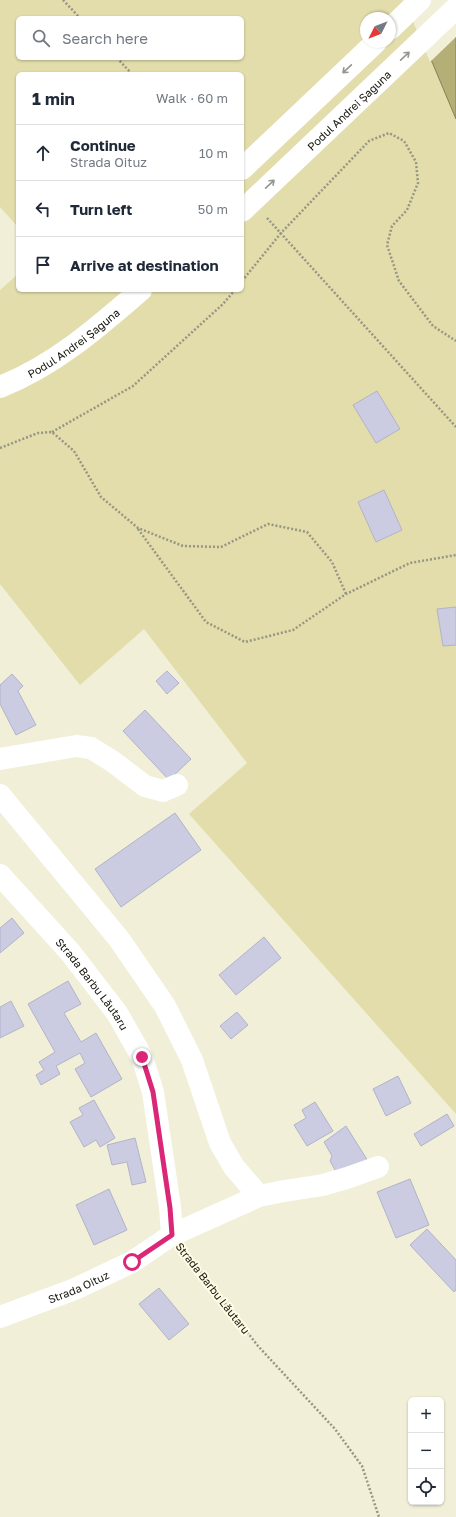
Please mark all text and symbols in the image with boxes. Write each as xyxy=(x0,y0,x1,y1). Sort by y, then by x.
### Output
north arrow xyxy=(360,12,396,48)
search box xyxy=(16,16,244,60)
icon: search xyxy=(30,27,52,49)
text: Search here xyxy=(62,29,148,47)
one-way arrow xyxy=(400,52,410,61)
one-way arrow xyxy=(343,64,353,73)
street label: Podul Andrei Șaguna xyxy=(304,67,393,152)
text: 1 min xyxy=(32,88,75,109)
text: Walk · 60 m xyxy=(156,90,228,106)
text: Continue xyxy=(70,136,136,154)
icon: ahead xyxy=(32,142,54,164)
text: 10 m xyxy=(199,145,228,161)
text: Strada Oituz xyxy=(70,154,147,170)
one-way arrow xyxy=(265,179,275,189)
icon: left xyxy=(32,198,54,220)
text: Turn left xyxy=(70,200,132,218)
text: 50 m xyxy=(198,201,228,217)
icon: arrive xyxy=(32,254,54,276)
text: Arrive at destination xyxy=(70,256,219,274)
street label: Podul Andrei Șaguna xyxy=(25,305,122,380)
street label: Strada Barbu Lăutaru xyxy=(54,935,132,1032)
route end xyxy=(133,1048,151,1066)
street label: Strada Barbu Lăutaru xyxy=(173,1240,253,1336)
route start xyxy=(123,1253,141,1271)
street label: Strada Oituz xyxy=(46,1267,111,1305)
map controls xyxy=(408,1397,444,1505)
button: + xyxy=(408,1397,444,1433)
button: − xyxy=(408,1433,444,1469)
button: locate xyxy=(408,1469,444,1505)

